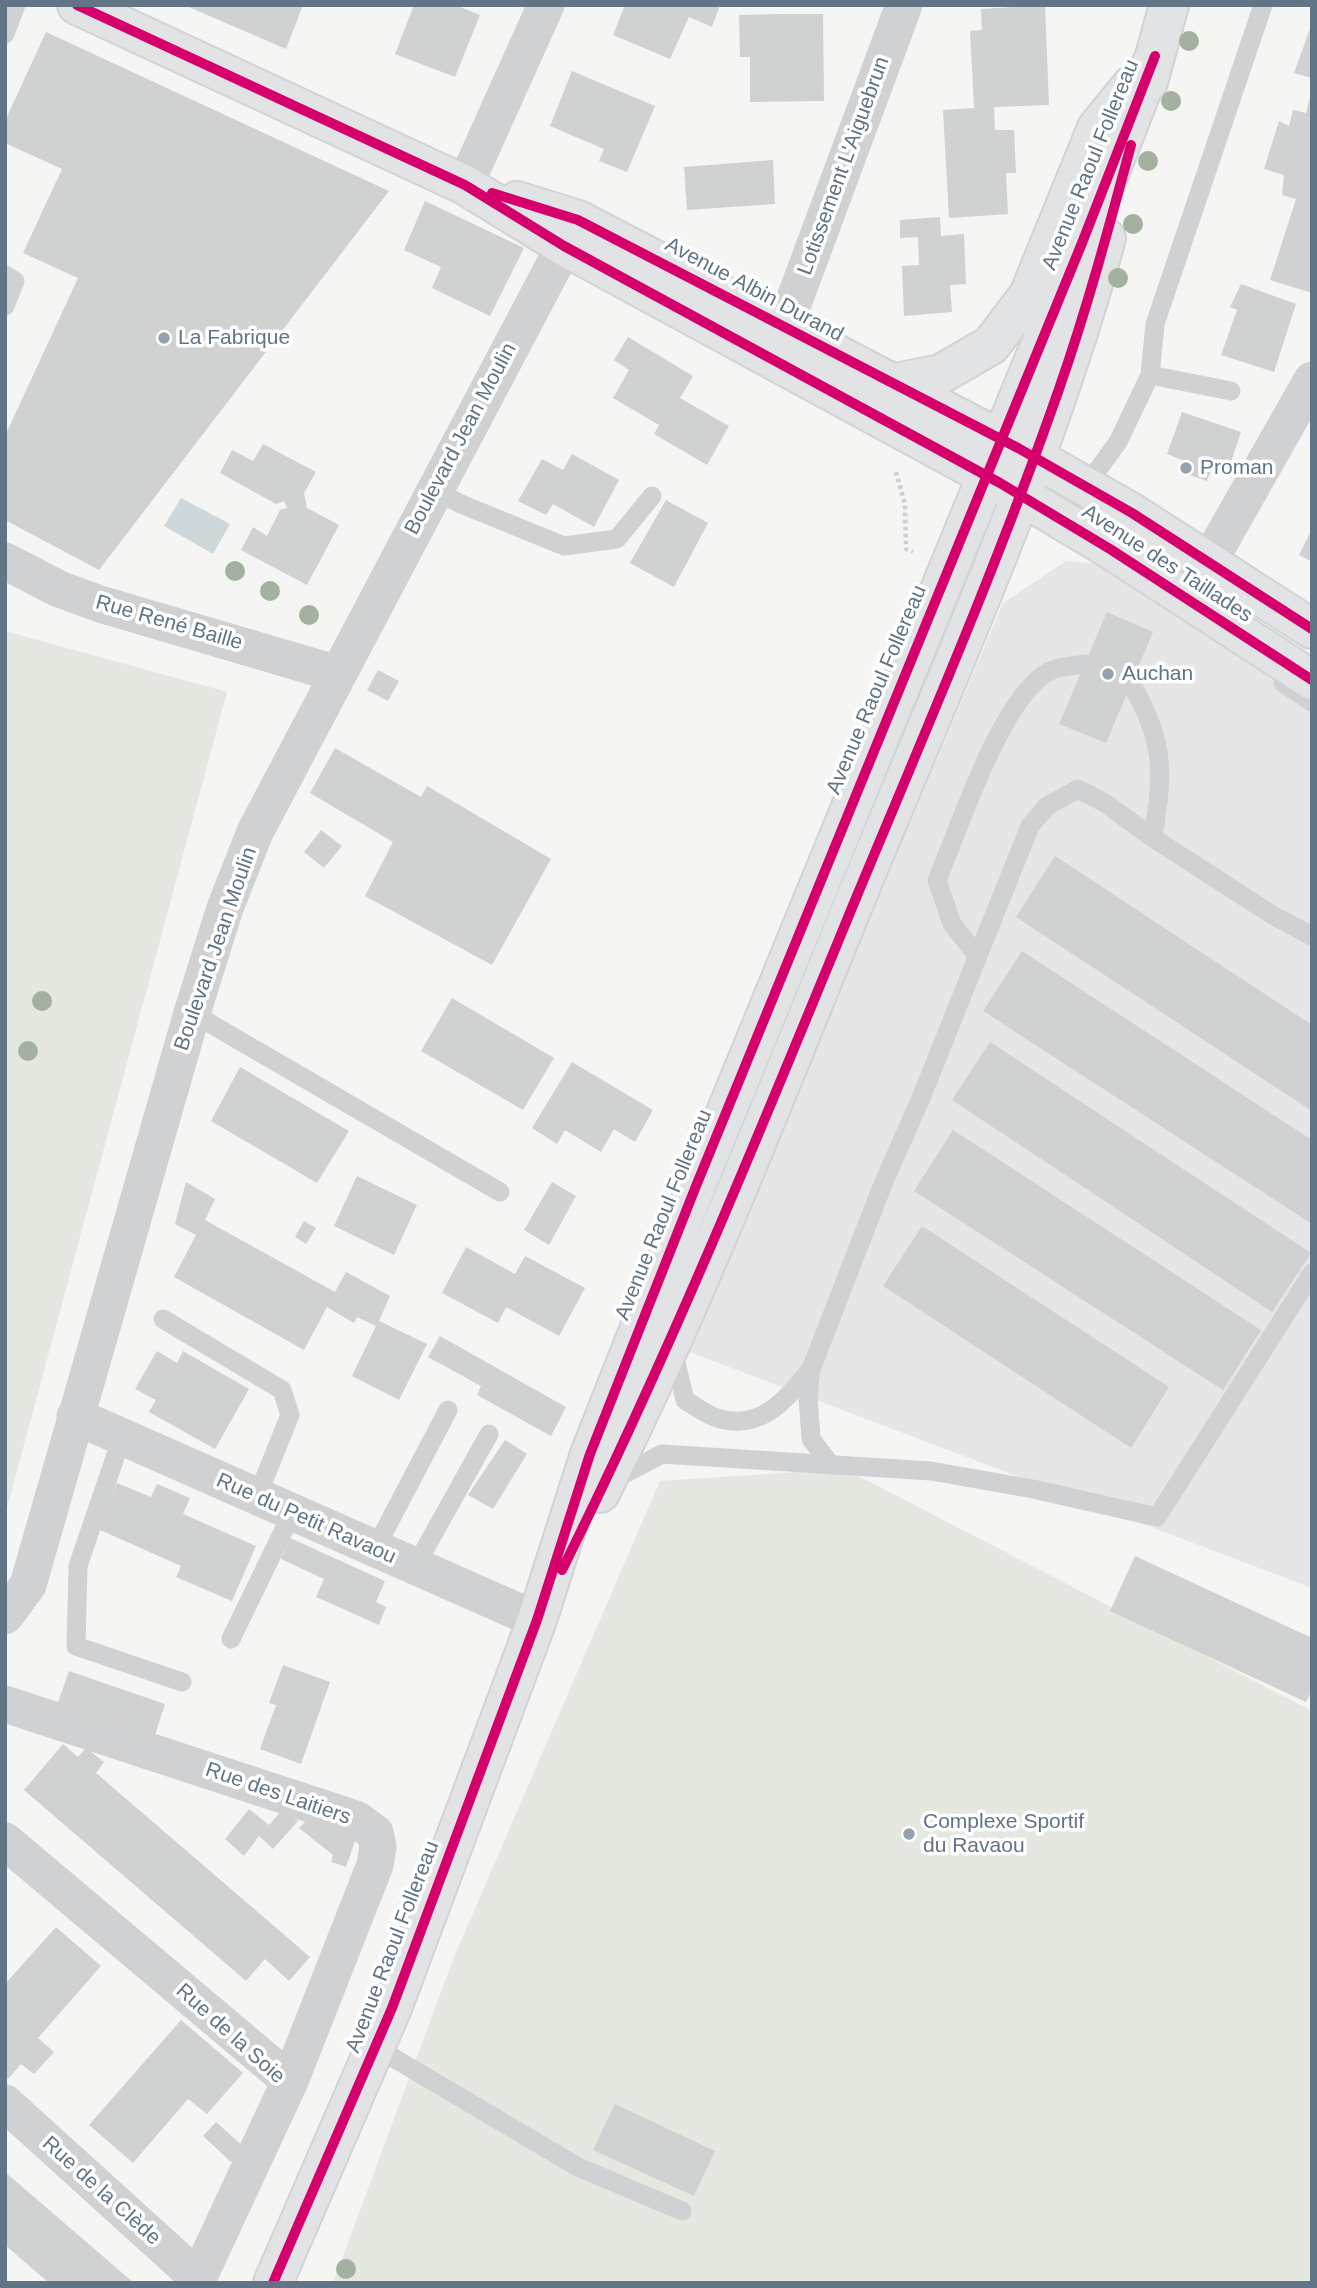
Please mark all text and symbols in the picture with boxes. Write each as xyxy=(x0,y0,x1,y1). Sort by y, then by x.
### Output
street label: Lotissement L'Aiguebrun xyxy=(793,53,895,279)
street label: Avenue Raoul Follereau xyxy=(1037,56,1145,274)
street label: Avenue Albin Durand xyxy=(661,232,847,348)
place label: La Fabrique xyxy=(178,325,290,351)
marker: La Fabrique xyxy=(156,330,172,346)
street label: Boulevard Jean Moulin xyxy=(400,339,522,539)
place label: Proman xyxy=(1200,455,1274,481)
marker: Proman xyxy=(1178,460,1194,476)
street label: Avenue des Taillades xyxy=(1077,499,1257,629)
street label: Avenue Raoul Follereau xyxy=(821,582,933,798)
street label: Rue René Baille xyxy=(93,590,245,656)
place label: Auchan xyxy=(1122,661,1193,687)
marker: Auchan xyxy=(1100,666,1116,682)
street label: Boulevard Jean Moulin xyxy=(169,844,263,1054)
street label: Avenue Raoul Follereau xyxy=(610,1106,718,1324)
street label: Rue du Petit Ravaou xyxy=(212,1468,400,1570)
street label: Rue des Laitiers xyxy=(202,1757,354,1831)
place label: Complexe Sportif du Ravaou xyxy=(923,1809,1084,1859)
marker: Complexe Sportif du Ravaou xyxy=(901,1826,917,1842)
street label: Avenue Raoul Follereau xyxy=(341,1837,445,2057)
street label: Rue de la Soie xyxy=(170,1979,290,2089)
street label: Rue de la Clède xyxy=(37,2131,165,2251)

